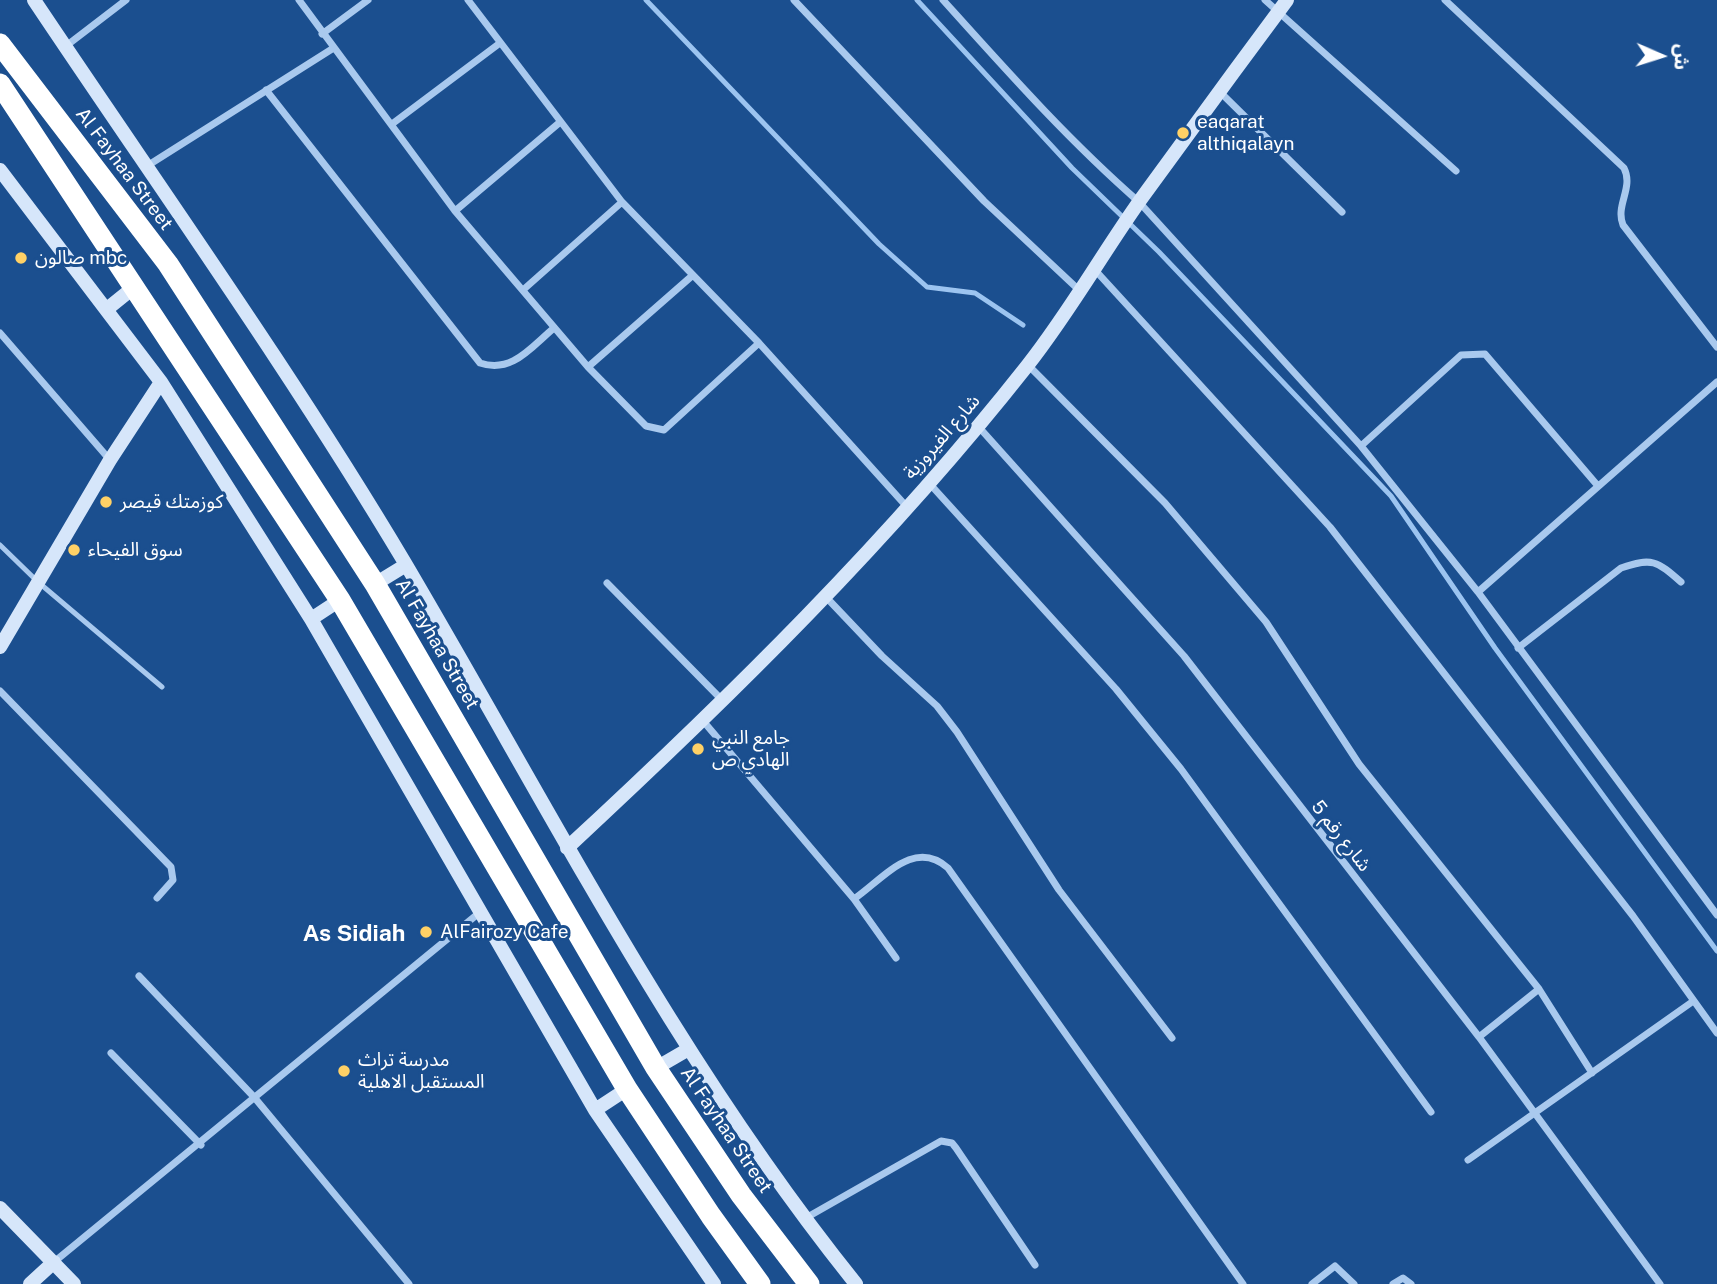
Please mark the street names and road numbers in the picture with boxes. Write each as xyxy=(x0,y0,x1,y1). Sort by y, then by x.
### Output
street label: Al Fayhaa Street xyxy=(71,103,177,235)
street label: شارع الفيروزية xyxy=(899,390,985,484)
street label: Al Fayhaa Street xyxy=(390,575,484,713)
street label: شارع رقم 5 xyxy=(1306,796,1376,876)
street label: Al Fayhaa Street xyxy=(675,1063,777,1197)

